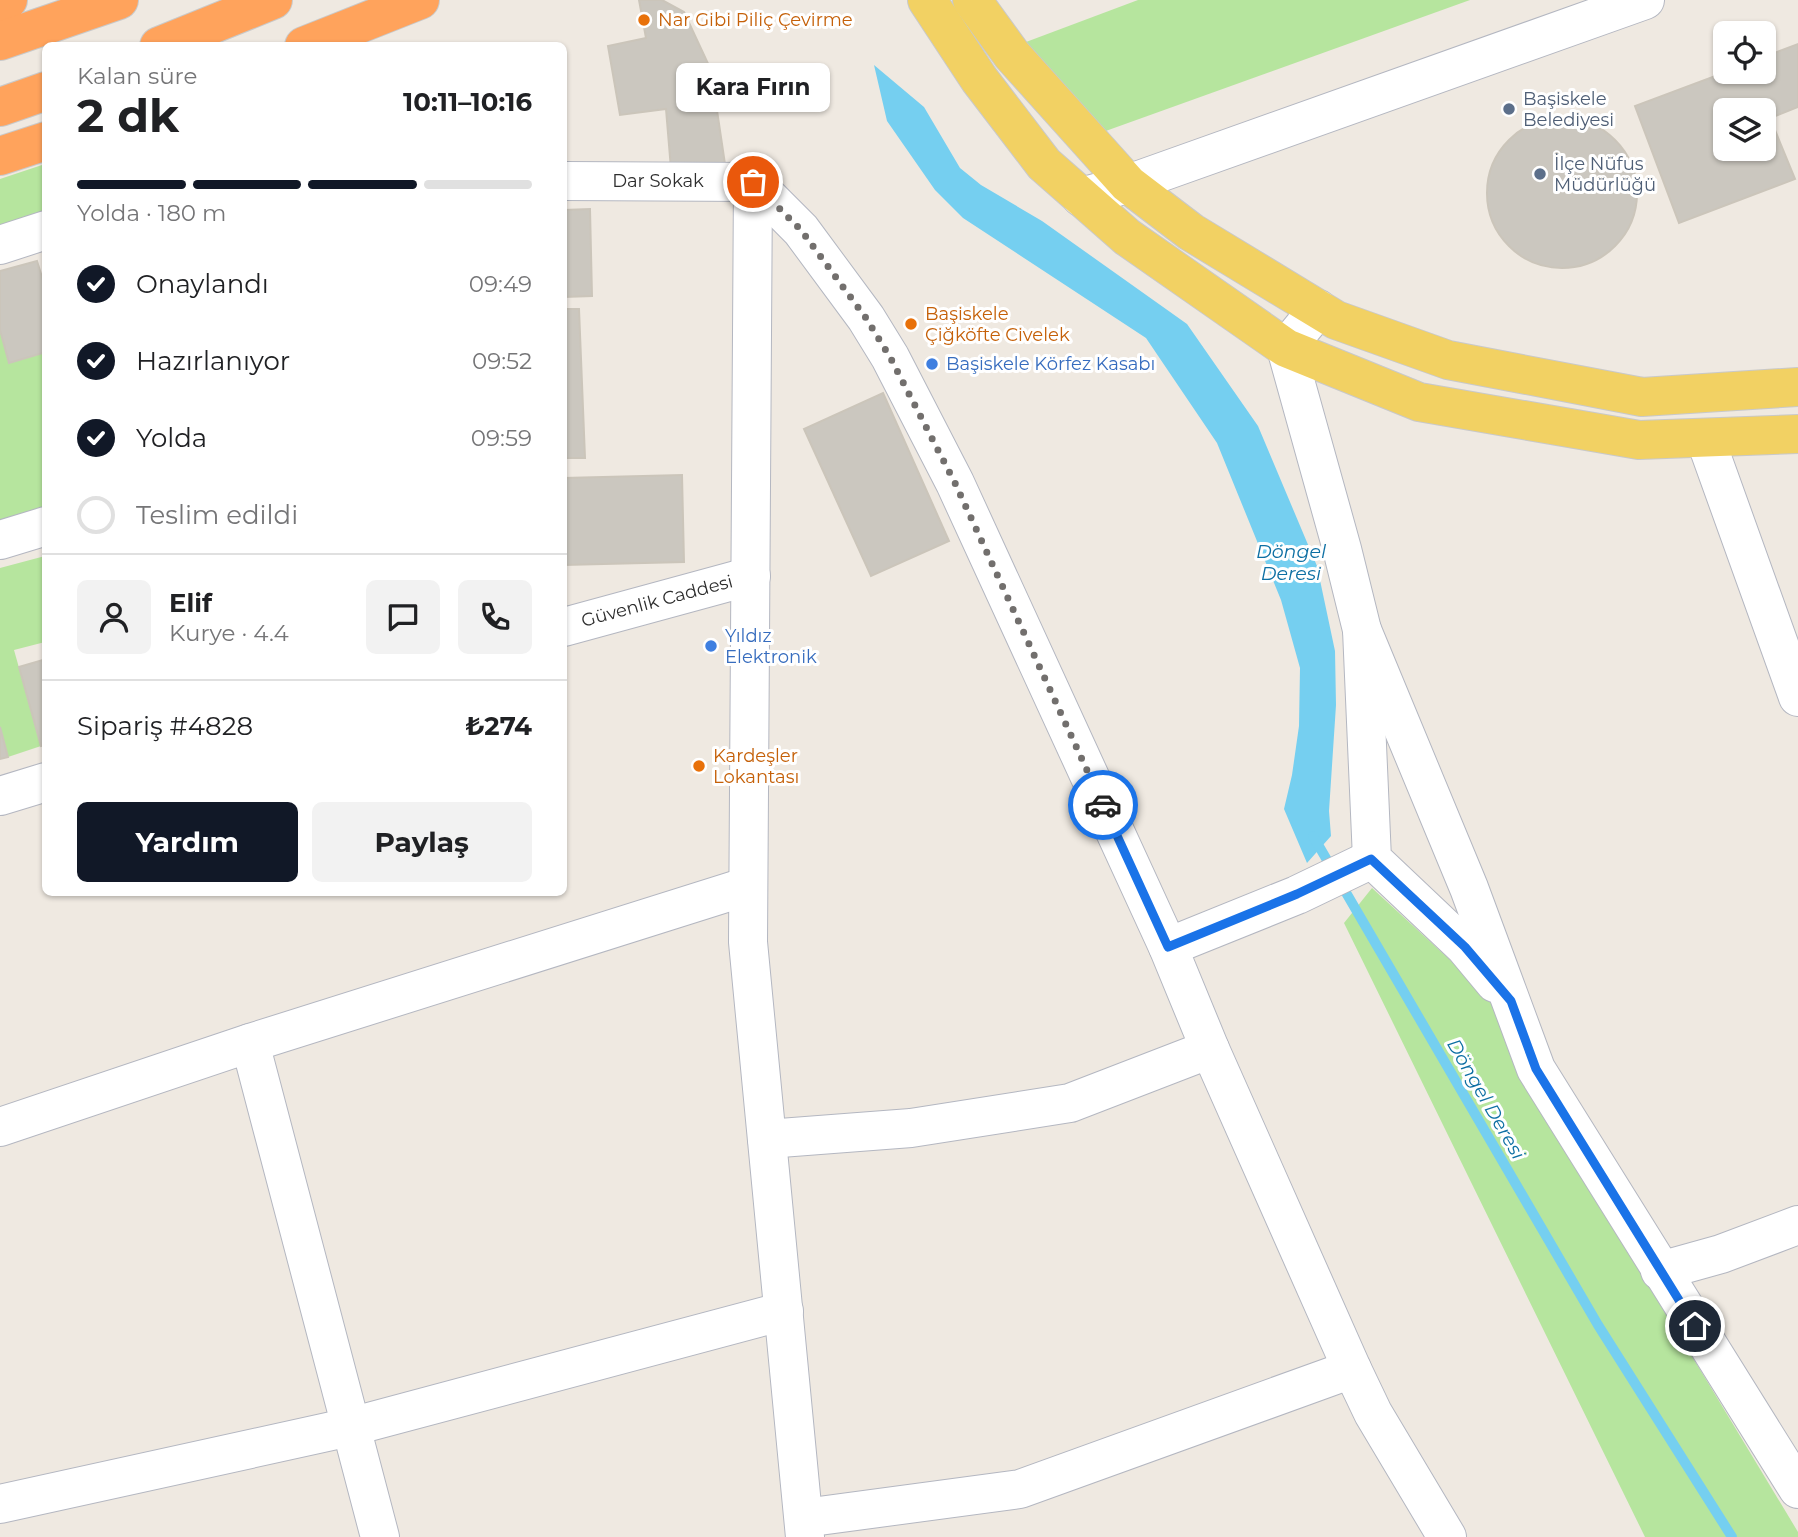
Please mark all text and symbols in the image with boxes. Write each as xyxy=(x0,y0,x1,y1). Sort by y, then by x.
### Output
place label: Nar Gibi Piliç Çevirme xyxy=(658,9,853,31)
marker: Nar Gibi Piliç Çevirme xyxy=(636,12,652,28)
map controls xyxy=(1713,21,1776,161)
button: locate xyxy=(1713,21,1776,84)
text: Kalan süre xyxy=(77,62,197,90)
callout: Kara Fırın xyxy=(676,63,830,112)
text: Kara Fırın xyxy=(696,73,810,101)
text: 10:11–10:16 xyxy=(403,86,532,118)
text: 2 dk xyxy=(77,87,179,144)
place label: Başiskele Belediyesi xyxy=(1523,88,1614,131)
button: layers xyxy=(1713,98,1776,161)
marker: Başiskele Belediyesi xyxy=(1501,101,1517,117)
pin xyxy=(723,152,783,212)
place label: İlçe Nüfus Müdürlüğü xyxy=(1554,153,1656,196)
icon: bag xyxy=(734,163,772,201)
marker: İlçe Nüfus Müdürlüğü xyxy=(1532,166,1548,182)
street label: Dar Sokak xyxy=(612,170,704,192)
text: Yolda · 180 m xyxy=(77,199,226,227)
icon: check xyxy=(77,265,115,303)
text: Onaylandı xyxy=(136,268,269,300)
text: 09:49 xyxy=(469,270,532,298)
place label: Başiskele Çiğköfte Civelek xyxy=(925,303,1070,346)
marker: Başiskele Çiğköfte Civelek xyxy=(903,316,919,332)
icon: check xyxy=(77,342,115,380)
text: Hazırlanıyor xyxy=(136,345,290,377)
text: 09:52 xyxy=(472,347,532,375)
place label: Başiskele Körfez Kasabı xyxy=(946,353,1155,375)
marker: Başiskele Körfez Kasabı xyxy=(924,356,940,372)
icon: check xyxy=(77,419,115,457)
text: Yolda xyxy=(136,422,207,454)
text: 09:59 xyxy=(471,424,532,452)
text: Teslim edildi xyxy=(136,499,298,531)
water label: Döngel Deresi xyxy=(1256,540,1327,585)
street label: Güvenlik Caddesi xyxy=(579,570,735,632)
button: person xyxy=(77,580,151,654)
button: chat xyxy=(366,580,440,654)
button: phone xyxy=(458,580,532,654)
text: Elif xyxy=(169,587,212,619)
text: Kurye · 4.4 xyxy=(169,619,289,647)
place label: Yıldız Elektronik xyxy=(725,625,817,668)
marker: Yıldız Elektronik xyxy=(703,638,719,654)
text: Sipariş #4828 xyxy=(77,710,253,742)
text: ₺274 xyxy=(465,710,532,742)
place label: Kardeşler Lokantası xyxy=(713,745,799,788)
marker: Kardeşler Lokantası xyxy=(691,758,707,774)
courier xyxy=(1068,770,1138,840)
icon: car xyxy=(1084,786,1122,824)
button: Yardım xyxy=(77,802,298,882)
button: Paylaş xyxy=(312,802,532,882)
water label: Döngel Deresi xyxy=(1442,1035,1530,1164)
pin xyxy=(1665,1296,1725,1356)
icon: home xyxy=(1676,1307,1714,1345)

